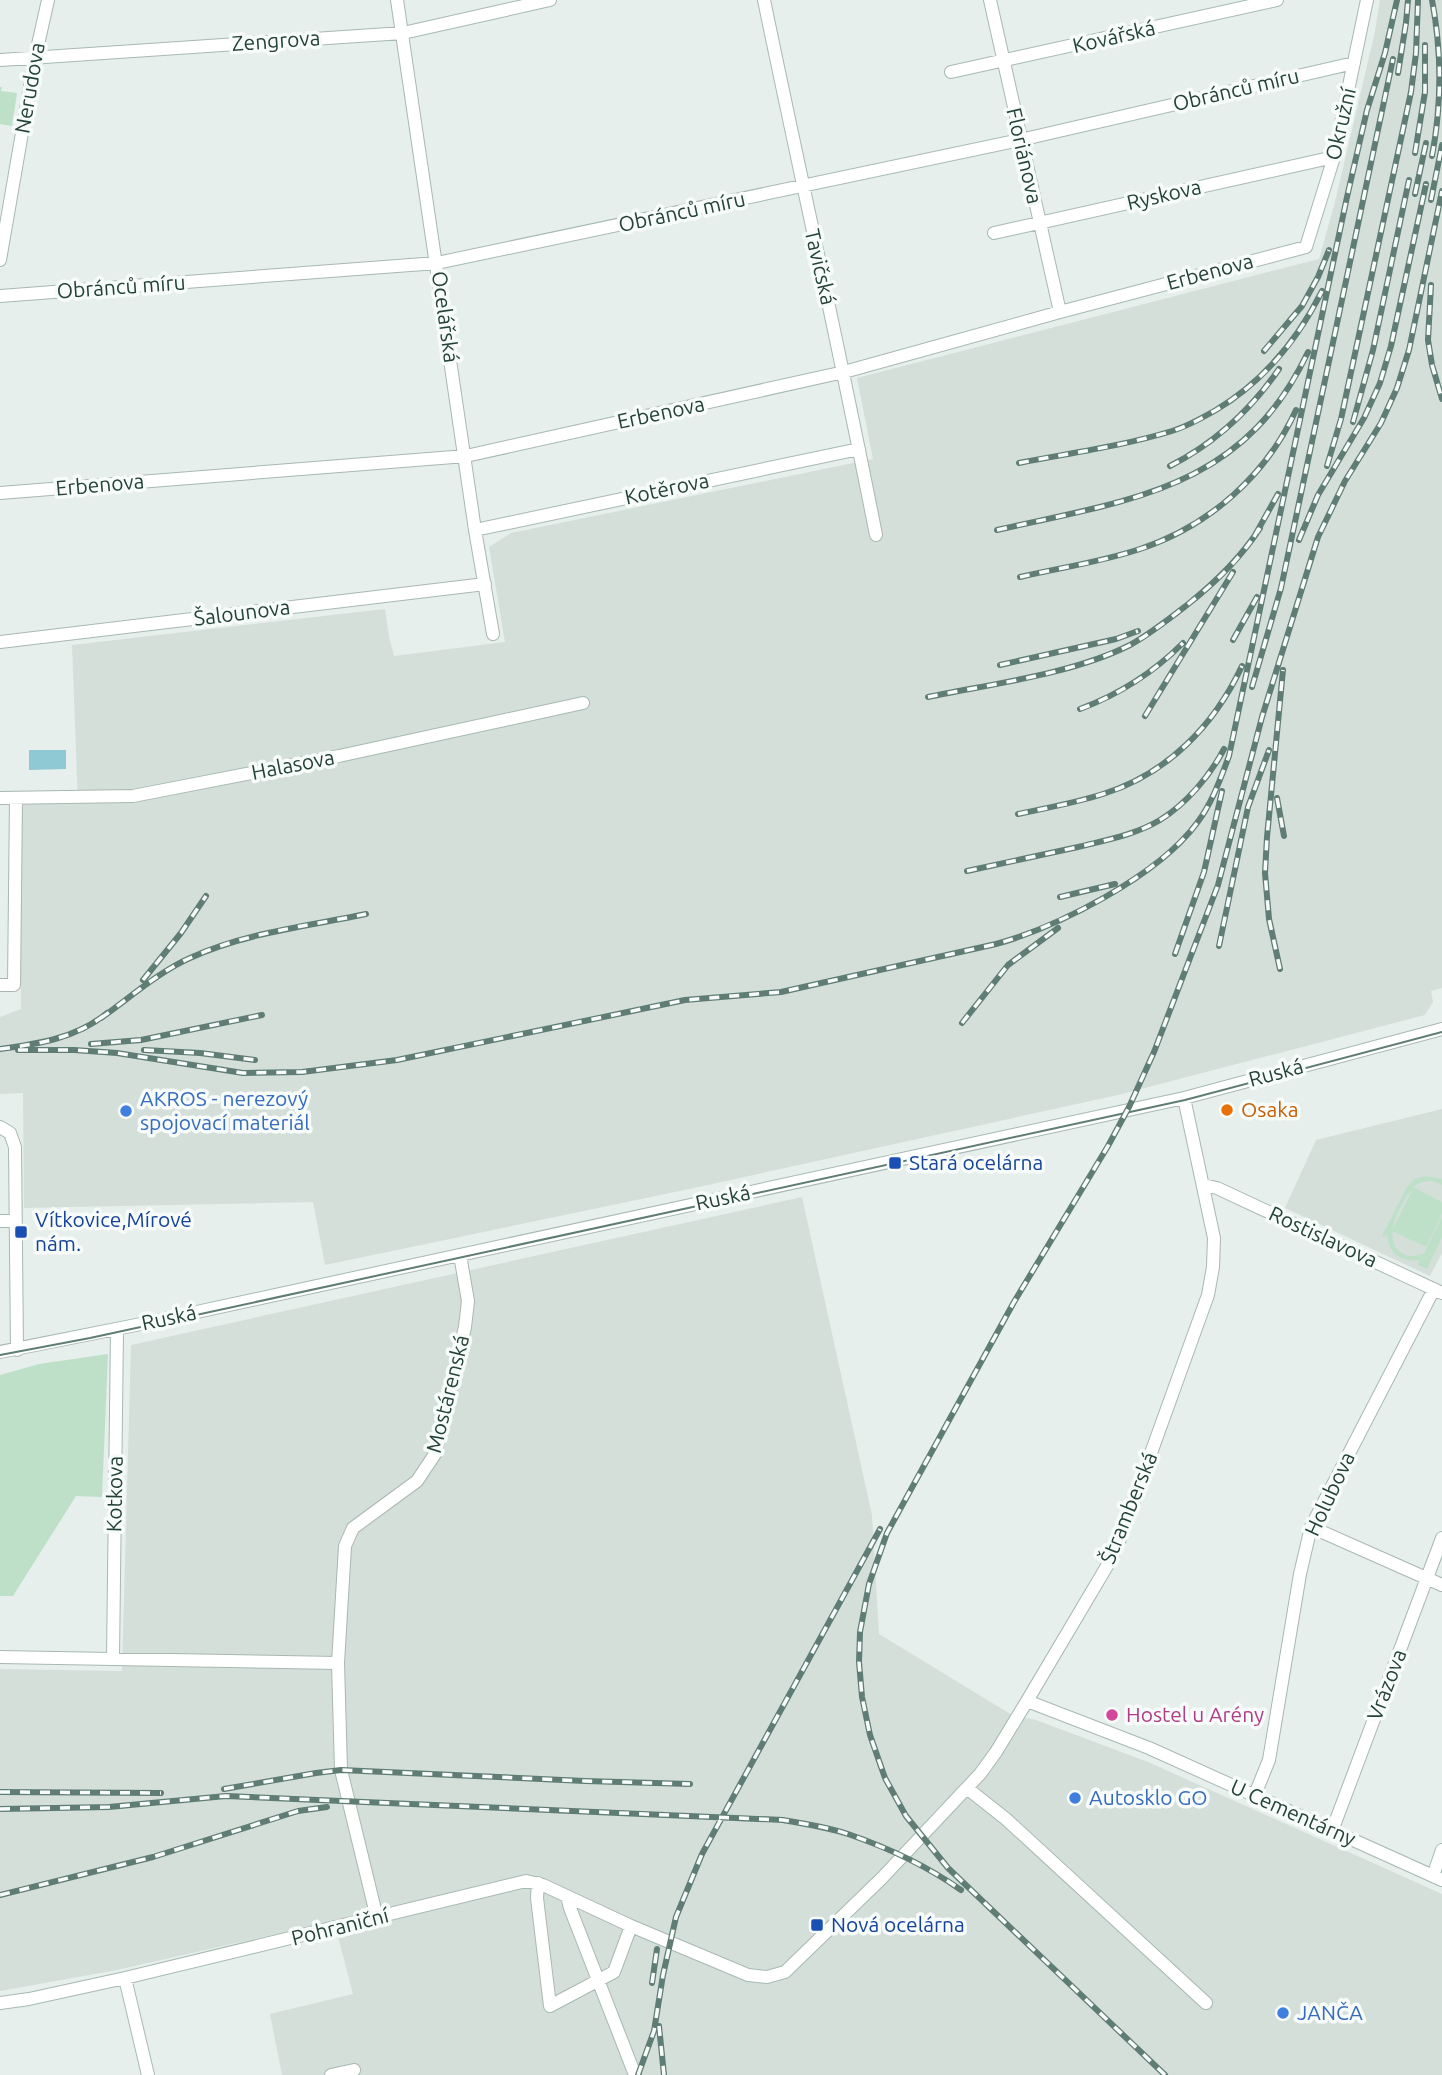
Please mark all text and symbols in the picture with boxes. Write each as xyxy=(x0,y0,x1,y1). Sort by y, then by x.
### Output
street label: Kovářská xyxy=(1070,15,1158,57)
street label: Zengrova xyxy=(231,25,321,55)
street label: Nerudova xyxy=(9,40,49,135)
street label: Obránců míru xyxy=(1170,63,1301,115)
street label: Okružní xyxy=(1320,84,1360,162)
street label: Floriánova xyxy=(1002,105,1048,206)
street label: Ryskova xyxy=(1124,174,1203,214)
street label: Obránců míru xyxy=(616,186,747,236)
street label: Tavičská xyxy=(801,226,841,307)
street label: Erbenova xyxy=(1164,248,1256,294)
street label: Ocelářská xyxy=(428,269,464,364)
street label: Obránců míru xyxy=(56,270,186,302)
street label: Erbenova xyxy=(615,391,707,433)
street label: Kotěrova xyxy=(622,467,711,509)
street label: Erbenova xyxy=(55,468,145,500)
street label: Šalounova xyxy=(192,594,291,630)
street label: Halasova xyxy=(249,744,336,784)
street label: Ruská xyxy=(1246,1053,1306,1091)
place label: AKROS - nerezový spojovací materiál xyxy=(140,1086,310,1134)
place label: Osaka xyxy=(1241,1097,1299,1121)
marker: Osaka xyxy=(1219,1102,1235,1118)
marker: AKROS - nerezový spojovací materiál xyxy=(118,1103,134,1119)
place label: Stará ocelárna xyxy=(909,1150,1043,1174)
marker: Stará ocelárna xyxy=(887,1155,903,1171)
street label: Ruská xyxy=(693,1180,752,1215)
street label: Rostislavova xyxy=(1265,1201,1381,1272)
place label: Vítkovice,Mírové nám. xyxy=(35,1207,192,1255)
marker: Vítkovice,Mírové nám. xyxy=(13,1224,29,1240)
street label: Ruská xyxy=(139,1300,198,1335)
street label: Mostárenská xyxy=(421,1332,473,1455)
street label: Štramberská xyxy=(1095,1448,1161,1567)
street label: Holubova xyxy=(1299,1448,1359,1539)
street label: Kotkova xyxy=(101,1456,127,1532)
street label: Vrázova xyxy=(1362,1646,1411,1724)
place label: Hostel u Arény xyxy=(1126,1702,1264,1726)
marker: Hostel u Arény xyxy=(1104,1707,1120,1723)
street label: U Cementárny xyxy=(1227,1774,1360,1850)
place label: Autosklo GO xyxy=(1089,1785,1208,1809)
marker: Autosklo GO xyxy=(1067,1790,1083,1806)
street label: Pohraniční xyxy=(289,1902,392,1950)
place label: Nová ocelárna xyxy=(831,1912,965,1936)
marker: Nová ocelárna xyxy=(809,1917,825,1933)
place label: JANČA xyxy=(1297,2000,1363,2024)
marker: JANČA xyxy=(1275,2005,1291,2021)

